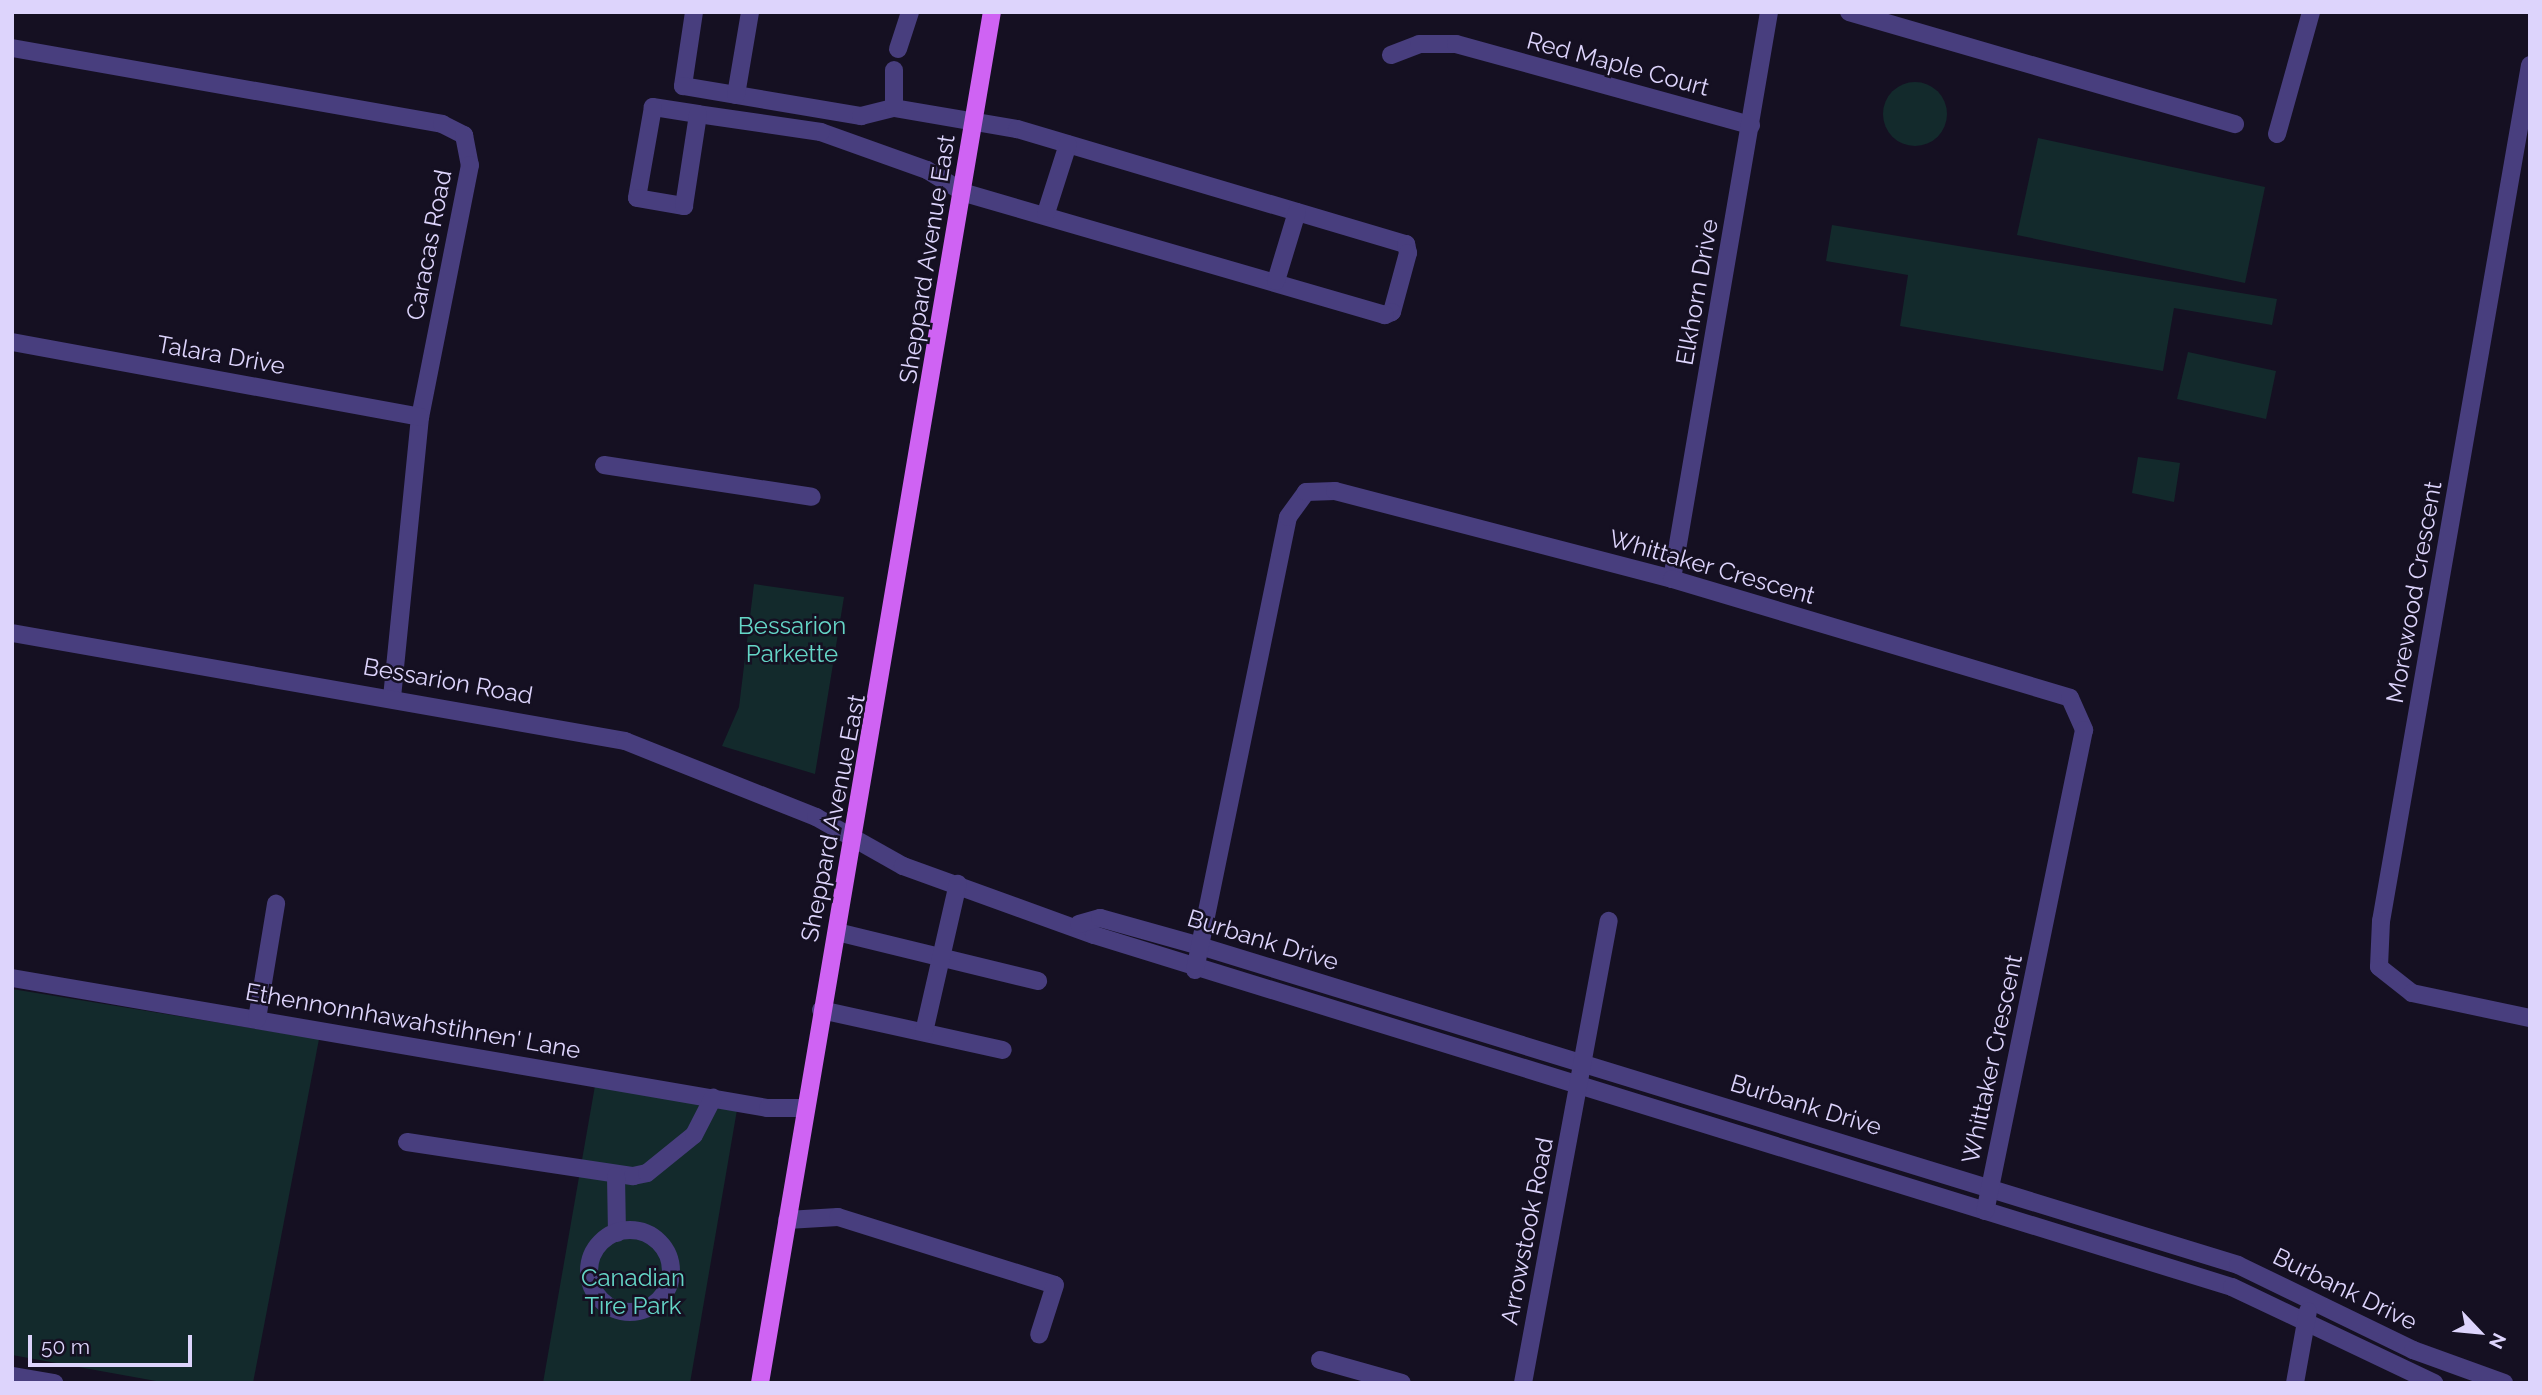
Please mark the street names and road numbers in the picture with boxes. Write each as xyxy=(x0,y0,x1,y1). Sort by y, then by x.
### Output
street label: Red Maple Court xyxy=(1524,26,1712,102)
street label: Sheppard Avenue East xyxy=(893,132,961,386)
street label: Caracas Road xyxy=(400,167,458,323)
street label: Elkhorn Drive xyxy=(1670,217,1724,367)
street label: Talara Drive xyxy=(155,330,287,380)
street label: Morewood Crescent xyxy=(2380,479,2448,705)
street label: Whittaker Crescent xyxy=(1605,524,1819,610)
street label: Bessarion Road xyxy=(361,652,535,710)
street label: Sheppard Avenue East xyxy=(795,692,871,944)
street label: Burbank Drive xyxy=(1184,903,1342,977)
street label: Whittaker Crescent xyxy=(1956,952,2028,1166)
street label: Ethennonnhawahstihnen' Lane xyxy=(243,977,583,1065)
street label: Burbank Drive xyxy=(1727,1068,1885,1142)
street label: Arrowstook Road xyxy=(1495,1135,1559,1327)
street label: Burbank Drive xyxy=(2268,1242,2422,1336)

